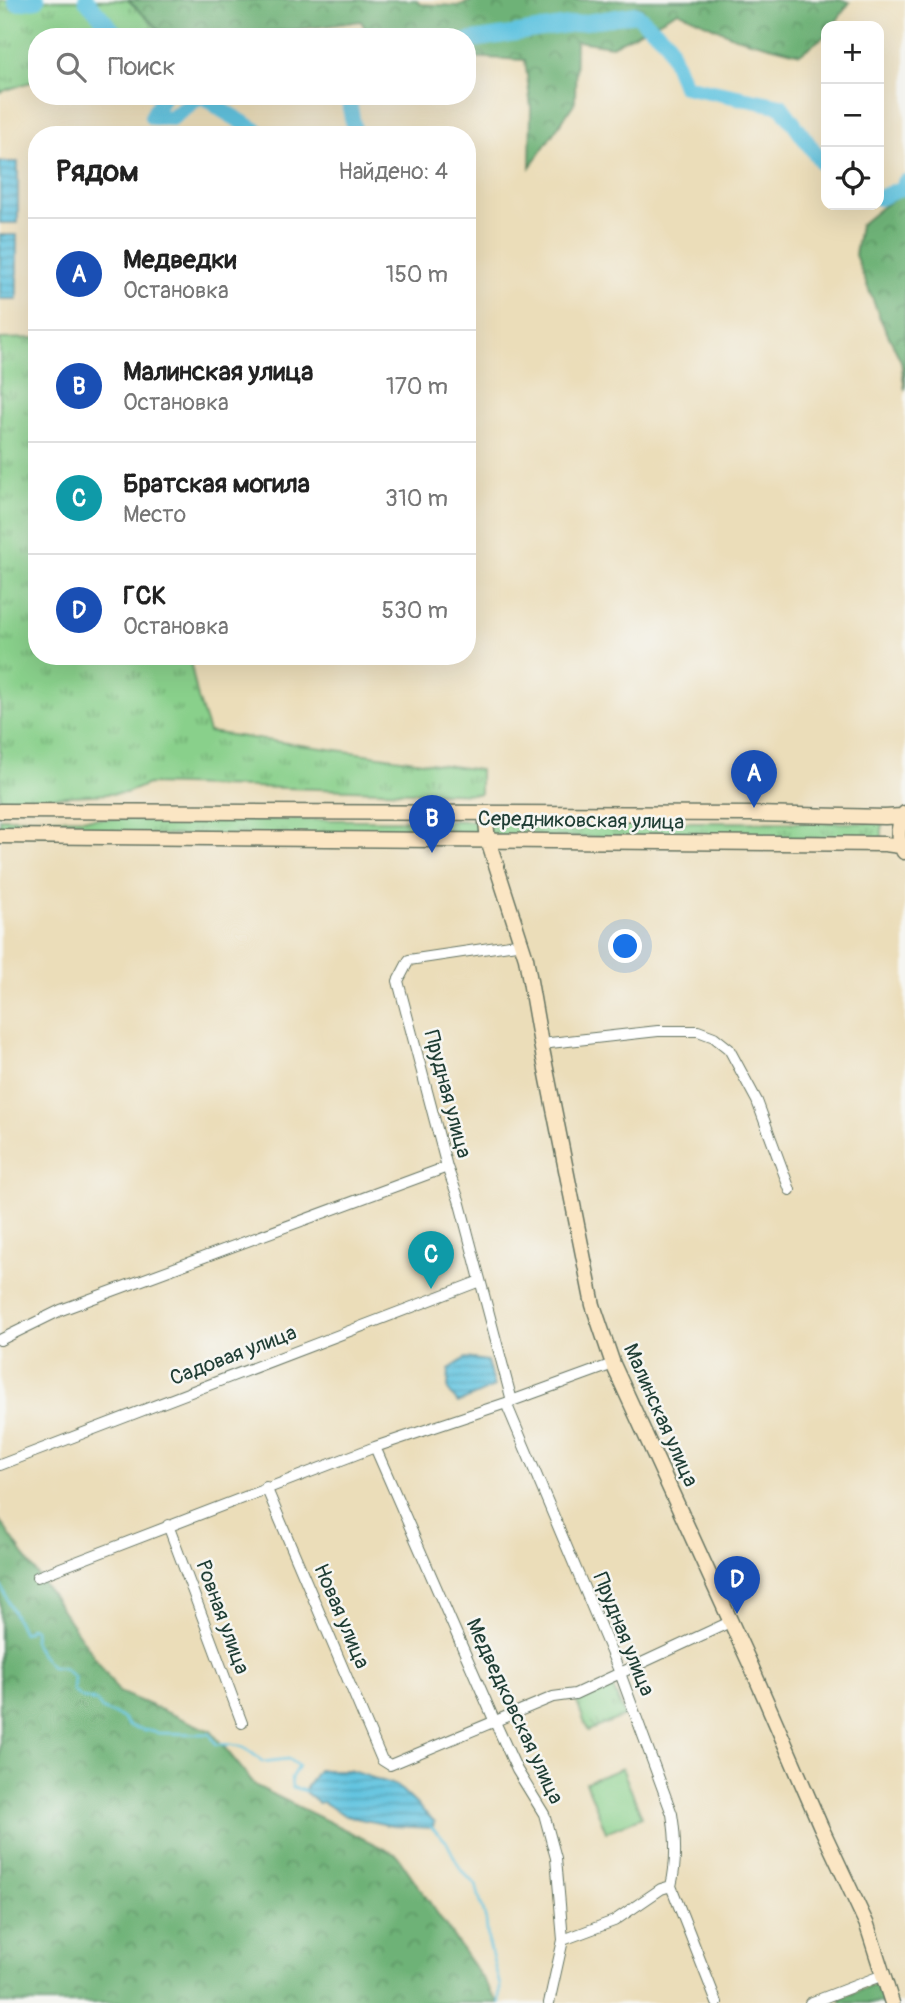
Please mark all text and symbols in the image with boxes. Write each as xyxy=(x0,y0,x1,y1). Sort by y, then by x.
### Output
map controls xyxy=(821,21,884,210)
button: + xyxy=(821,21,884,84)
search box xyxy=(28,28,476,105)
icon: search xyxy=(52,48,90,86)
text: Поиск xyxy=(108,51,176,83)
button: − xyxy=(821,84,884,147)
button: locate xyxy=(821,147,884,210)
text: Рядом xyxy=(56,153,139,190)
text: Найдено: 4 xyxy=(338,157,448,186)
text: Медведки xyxy=(123,244,236,276)
text: A xyxy=(72,260,86,289)
text: 150 m xyxy=(385,260,448,289)
text: Остановка xyxy=(123,276,229,305)
text: Малинская улица xyxy=(123,356,313,388)
text: B xyxy=(72,372,86,401)
text: 170 m xyxy=(386,372,448,401)
text: Остановка xyxy=(123,388,229,417)
text: Братская могила xyxy=(123,468,310,500)
text: C xyxy=(72,484,86,513)
text: 310 m xyxy=(385,484,448,513)
text: Место xyxy=(123,500,186,529)
text: ГСК xyxy=(123,580,166,612)
text: D xyxy=(72,596,86,625)
text: 530 m xyxy=(382,596,448,625)
text: Остановка xyxy=(123,612,229,641)
pin: A xyxy=(731,750,777,808)
pin: B xyxy=(409,795,455,853)
street label: Середниковская улица xyxy=(478,805,684,836)
your location xyxy=(608,929,642,963)
street label: Прудная улица xyxy=(418,1027,478,1161)
pin: C xyxy=(408,1231,454,1289)
street label: Садовая улица xyxy=(166,1319,300,1392)
street label: Малинская улица xyxy=(617,1339,704,1491)
pin: D xyxy=(714,1556,760,1614)
street label: Ровная улица xyxy=(189,1557,256,1678)
street label: Новая улица xyxy=(307,1560,376,1673)
street label: Прудная улица xyxy=(586,1568,661,1700)
street label: Медведковская улица xyxy=(460,1614,569,1808)

